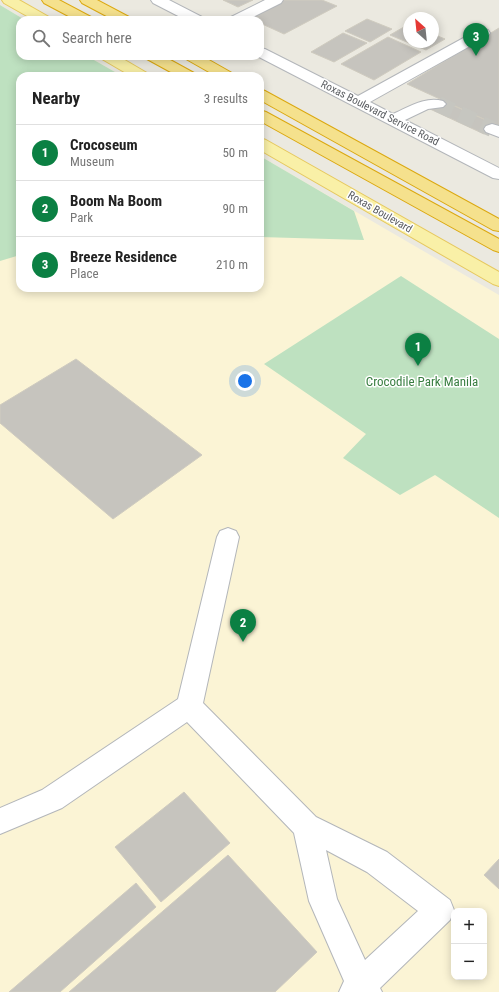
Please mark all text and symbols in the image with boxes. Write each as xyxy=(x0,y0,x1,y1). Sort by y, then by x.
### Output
north arrow xyxy=(403,12,439,48)
search box xyxy=(16,16,264,60)
pin: 3 xyxy=(463,23,489,56)
icon: search xyxy=(30,27,52,49)
text: Search here xyxy=(62,29,132,47)
street label: Roxas Boulevard Service Road xyxy=(319,78,441,148)
text: Nearby xyxy=(32,88,80,108)
text: 3 results xyxy=(204,91,248,106)
text: Crocoseum xyxy=(70,136,138,154)
text: 1 xyxy=(42,145,48,160)
text: 50 m xyxy=(222,145,248,160)
text: Museum xyxy=(70,154,114,169)
street label: Roxas Boulevard xyxy=(346,188,414,236)
text: Boom Na Boom xyxy=(70,192,162,210)
text: 2 xyxy=(42,201,48,216)
text: 90 m xyxy=(222,201,248,216)
text: Park xyxy=(70,210,93,225)
text: Breeze Residence xyxy=(70,248,177,266)
text: 3 xyxy=(42,257,48,272)
text: 210 m xyxy=(216,257,248,272)
text: Place xyxy=(70,266,99,281)
pin: 1 xyxy=(405,333,431,366)
your location xyxy=(235,371,255,391)
park label: Crocodile Park Manila xyxy=(366,374,478,389)
pin: 2 xyxy=(230,609,256,642)
map controls xyxy=(451,908,487,980)
button: + xyxy=(451,908,487,944)
button: − xyxy=(451,944,487,980)

